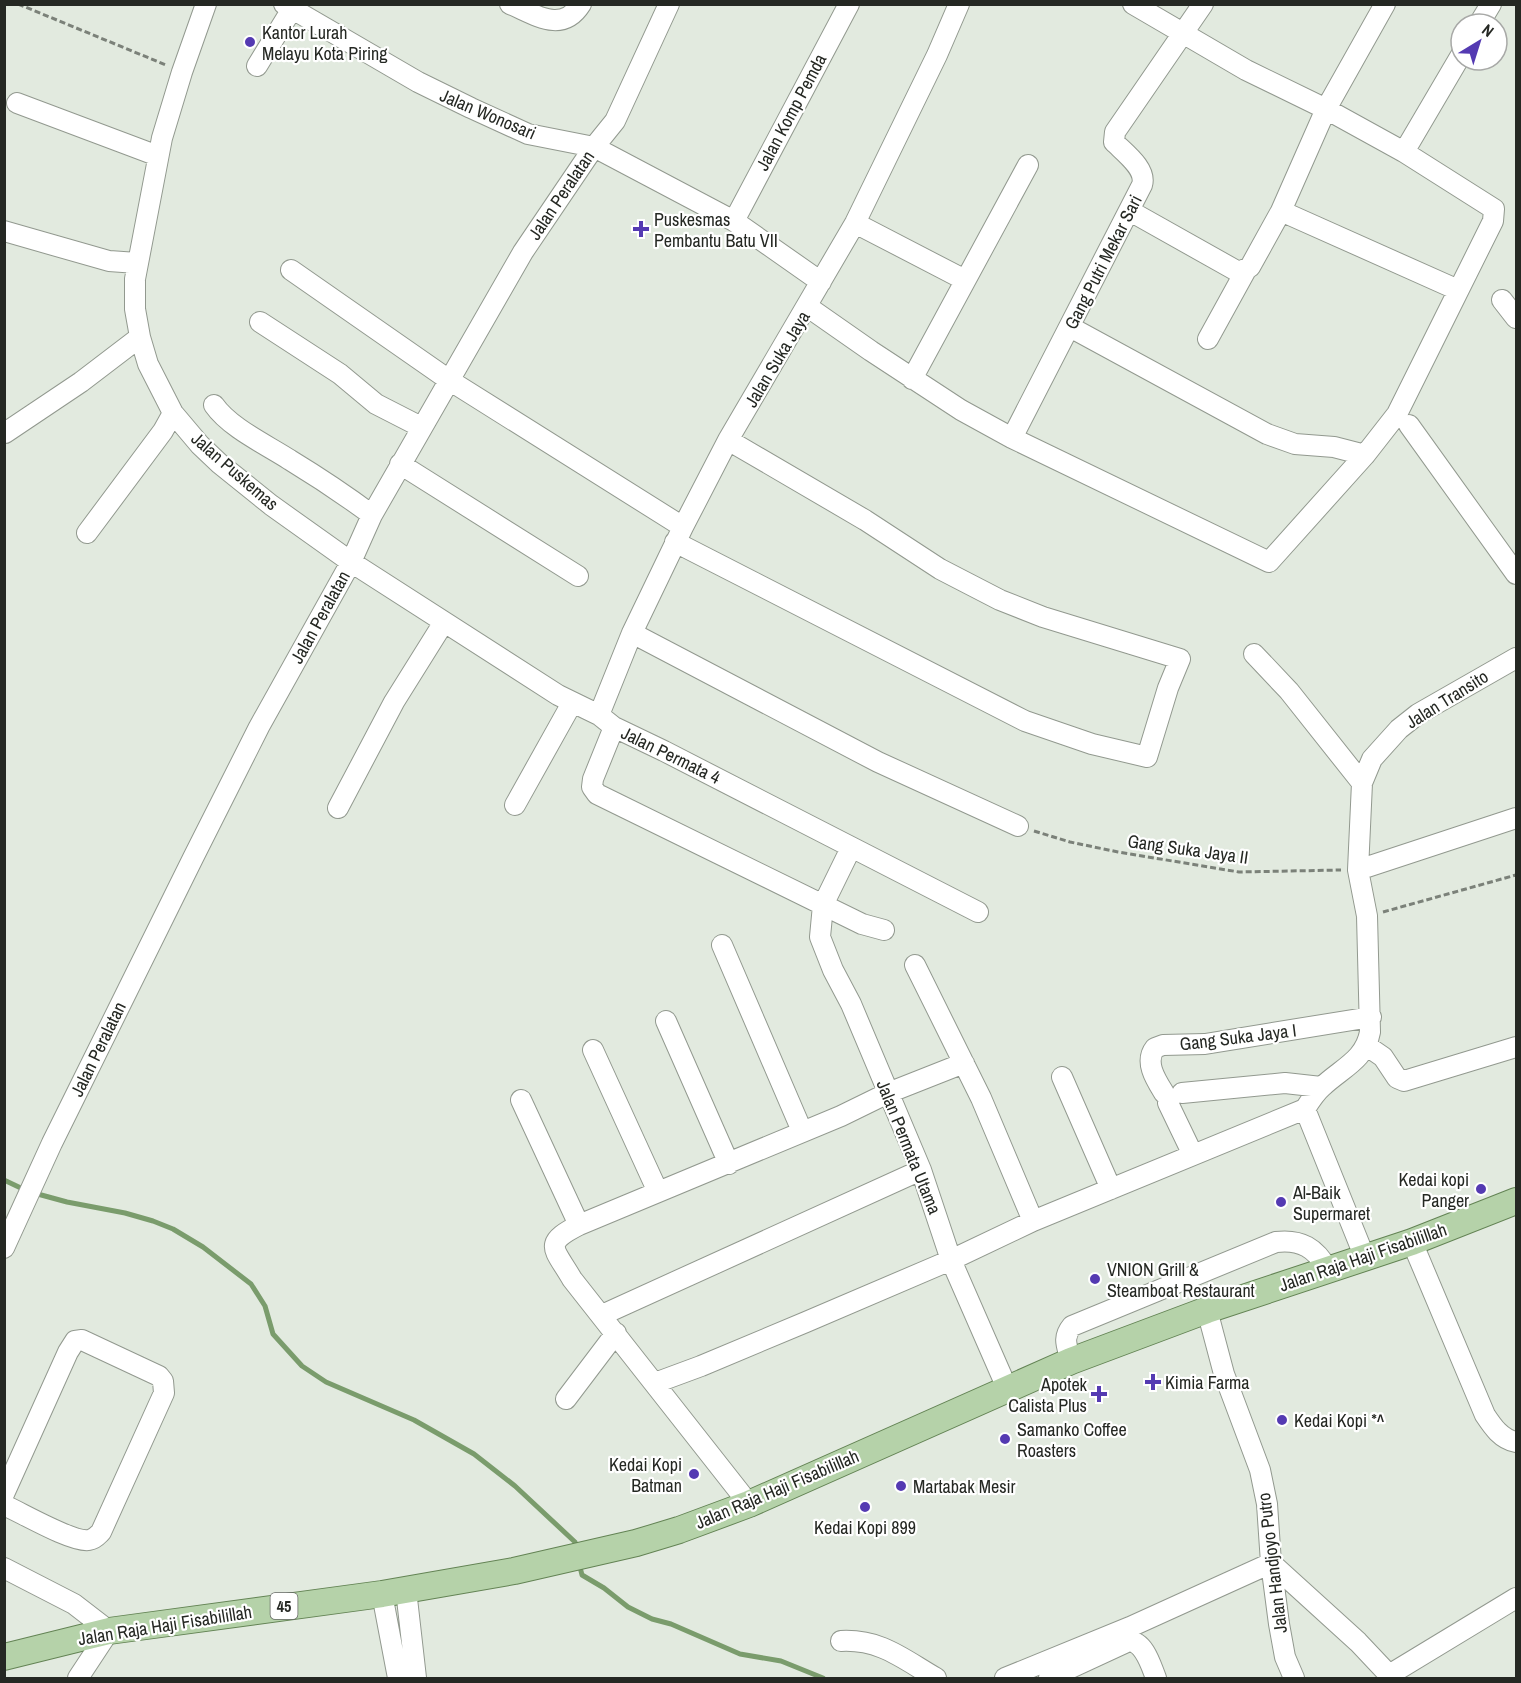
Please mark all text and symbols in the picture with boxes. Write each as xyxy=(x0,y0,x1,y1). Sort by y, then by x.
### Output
north arrow xyxy=(1449,12,1509,72)
text: N xyxy=(1478,19,1499,42)
place label: Kantor Lurah Melayu Kota Piring xyxy=(262,20,388,66)
marker: Kantor Lurah Melayu Kota Piring xyxy=(243,35,257,49)
street label: Jalan Komp Pemda xyxy=(750,49,832,175)
street label: Jalan Wonosari xyxy=(436,83,540,145)
street label: Jalan Peralatan xyxy=(522,145,600,245)
street label: Gang Putri Mekar Sari xyxy=(1058,191,1148,333)
place label: Puskesmas Pembantu Batu VII xyxy=(654,207,778,253)
marker: Puskesmas Pembantu Batu VII xyxy=(632,220,650,238)
street label: Jalan Suka Jaya xyxy=(738,306,816,412)
street label: Jalan Puskemas xyxy=(186,426,284,516)
street label: Jalan Peralatan xyxy=(284,566,356,668)
street label: Jalan Transito xyxy=(1401,664,1493,734)
street label: Jalan Permata 4 xyxy=(617,720,725,790)
street label: Gang Suka Jaya II xyxy=(1126,828,1250,870)
street label: Jalan Peralatan xyxy=(64,997,132,1101)
street label: Gang Suka Jaya I xyxy=(1178,1017,1298,1057)
street label: Jalan Permata Utama xyxy=(871,1076,947,1218)
place label: Kedai kopi Panger xyxy=(1398,1167,1469,1213)
place label: Al-Baik Supermaret xyxy=(1292,1180,1370,1226)
marker: Kedai kopi Panger xyxy=(1474,1182,1488,1196)
marker: Al-Baik Supermaret xyxy=(1274,1195,1288,1209)
street label: Jalan Raja Haji Fisabilillah xyxy=(1276,1217,1450,1297)
place label: VNION Grill & Steamboat Restaurant xyxy=(1107,1257,1255,1303)
marker: VNION Grill & Steamboat Restaurant xyxy=(1088,1272,1102,1286)
place label: Kimia Farma xyxy=(1165,1370,1250,1395)
place label: Apotek Calista Plus xyxy=(1008,1372,1088,1418)
marker: Kimia Farma xyxy=(1146,1375,1160,1389)
marker: Apotek Calista Plus xyxy=(1092,1387,1106,1401)
place label: Kedai Kopi *^ xyxy=(1294,1408,1384,1433)
marker: Kedai Kopi *^ xyxy=(1275,1413,1289,1427)
place label: Samanko Coffee Roasters xyxy=(1017,1417,1127,1463)
marker: Samanko Coffee Roasters xyxy=(998,1432,1012,1446)
street label: Jalan Raja Haji Fisabilillah xyxy=(691,1443,863,1535)
place label: Kedai Kopi Batman xyxy=(609,1452,682,1498)
marker: Kedai Kopi Batman xyxy=(687,1467,701,1481)
place label: Martabak Mesir xyxy=(913,1474,1016,1499)
marker: Martabak Mesir xyxy=(894,1479,908,1493)
street label: Jalan Handjoyo Putro xyxy=(1251,1491,1293,1635)
marker: Kedai Kopi 899 xyxy=(858,1500,872,1514)
place label: Kedai Kopi 899 xyxy=(814,1515,916,1540)
road number: 45 xyxy=(270,1593,298,1619)
street label: Jalan Raja Haji Fisabilillah xyxy=(76,1599,254,1651)

